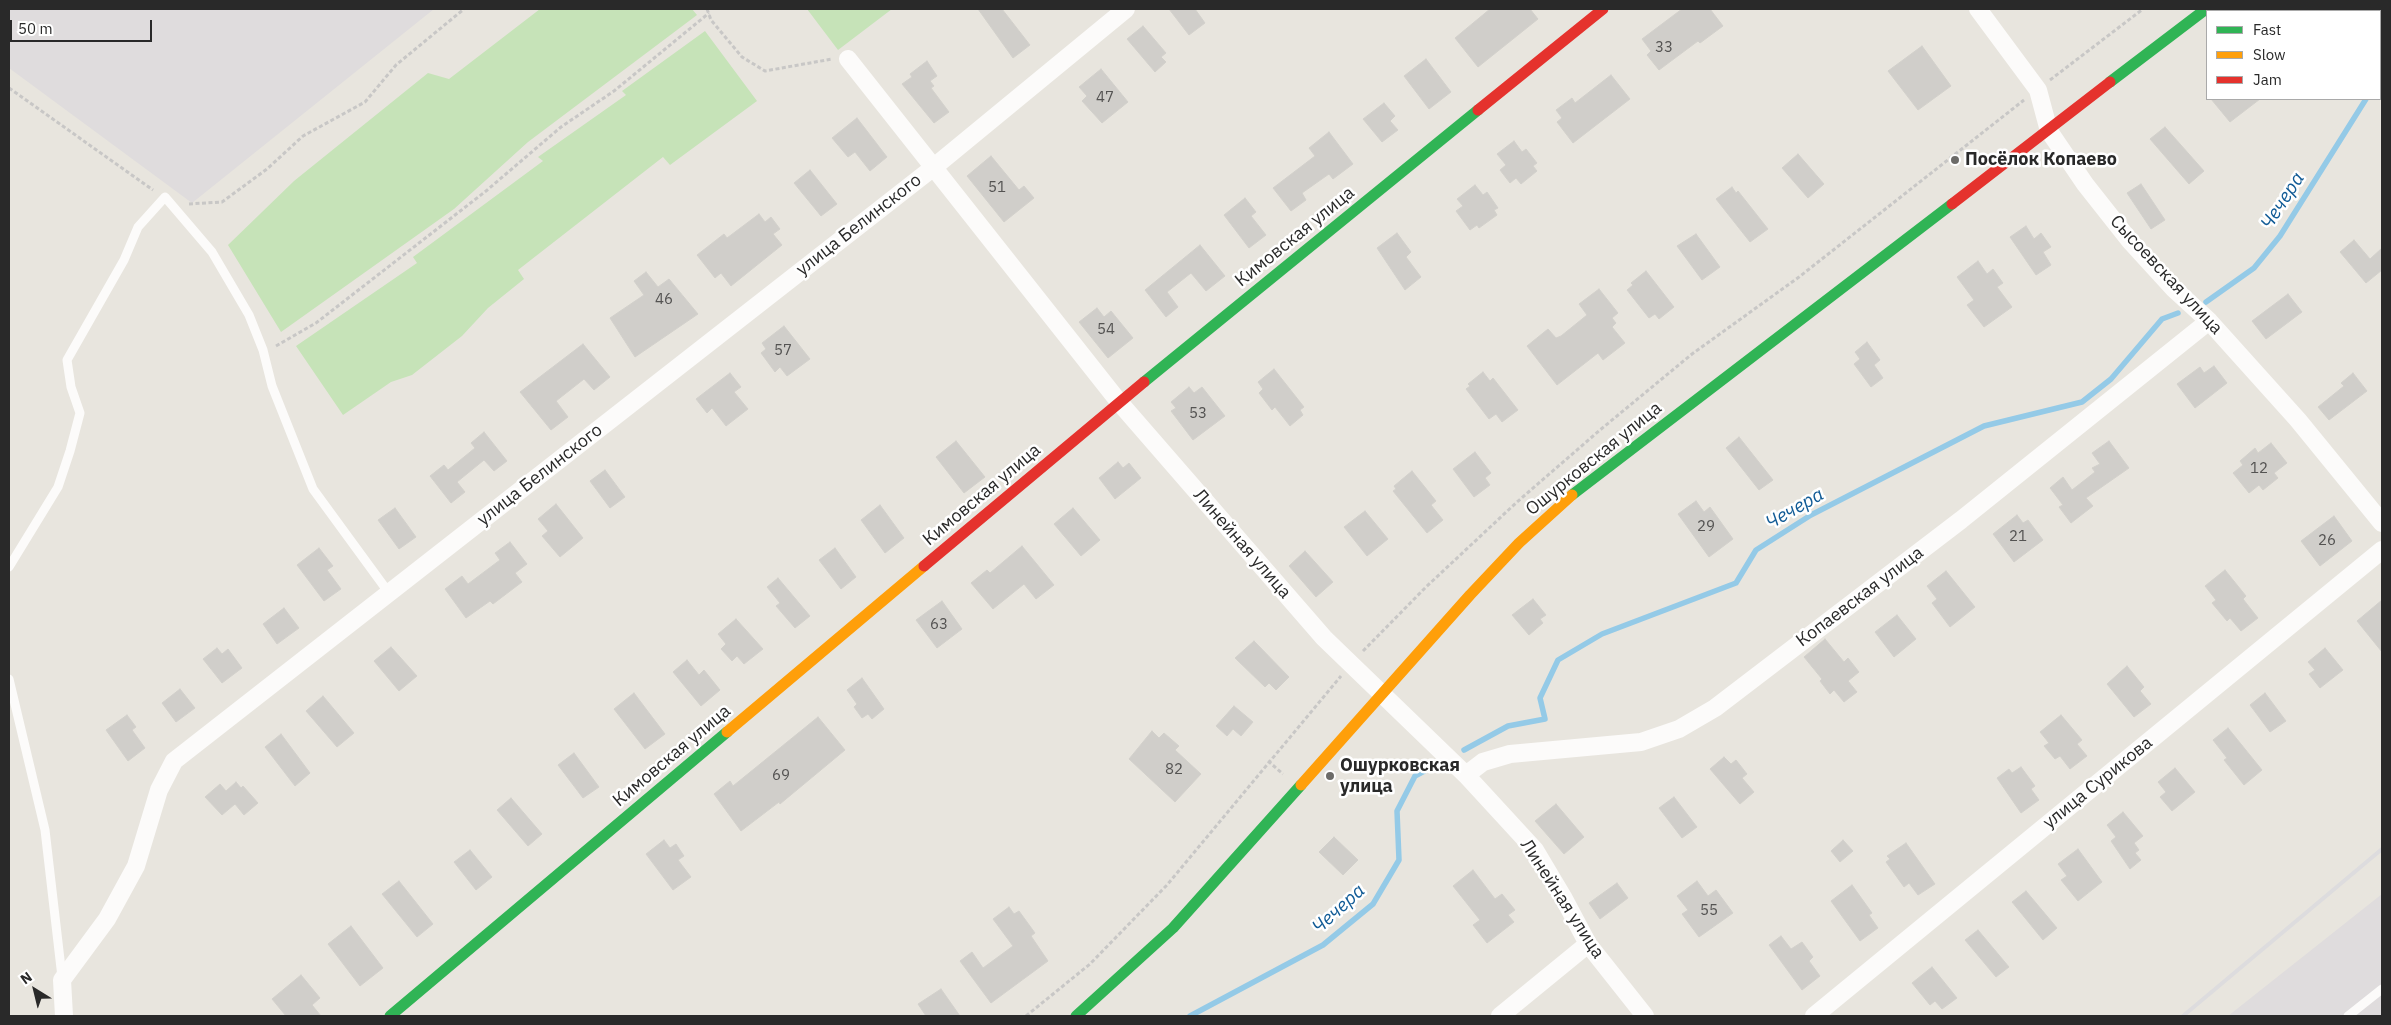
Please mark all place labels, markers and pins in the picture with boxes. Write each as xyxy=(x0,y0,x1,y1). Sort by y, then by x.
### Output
place label: Посёлок Копаево xyxy=(1965,149,2117,171)
marker: Посёлок Копаево xyxy=(1949,154,1961,166)
place label: Ошурковская улица xyxy=(1340,755,1460,798)
marker: Ошурковская улица xyxy=(1324,770,1336,782)

